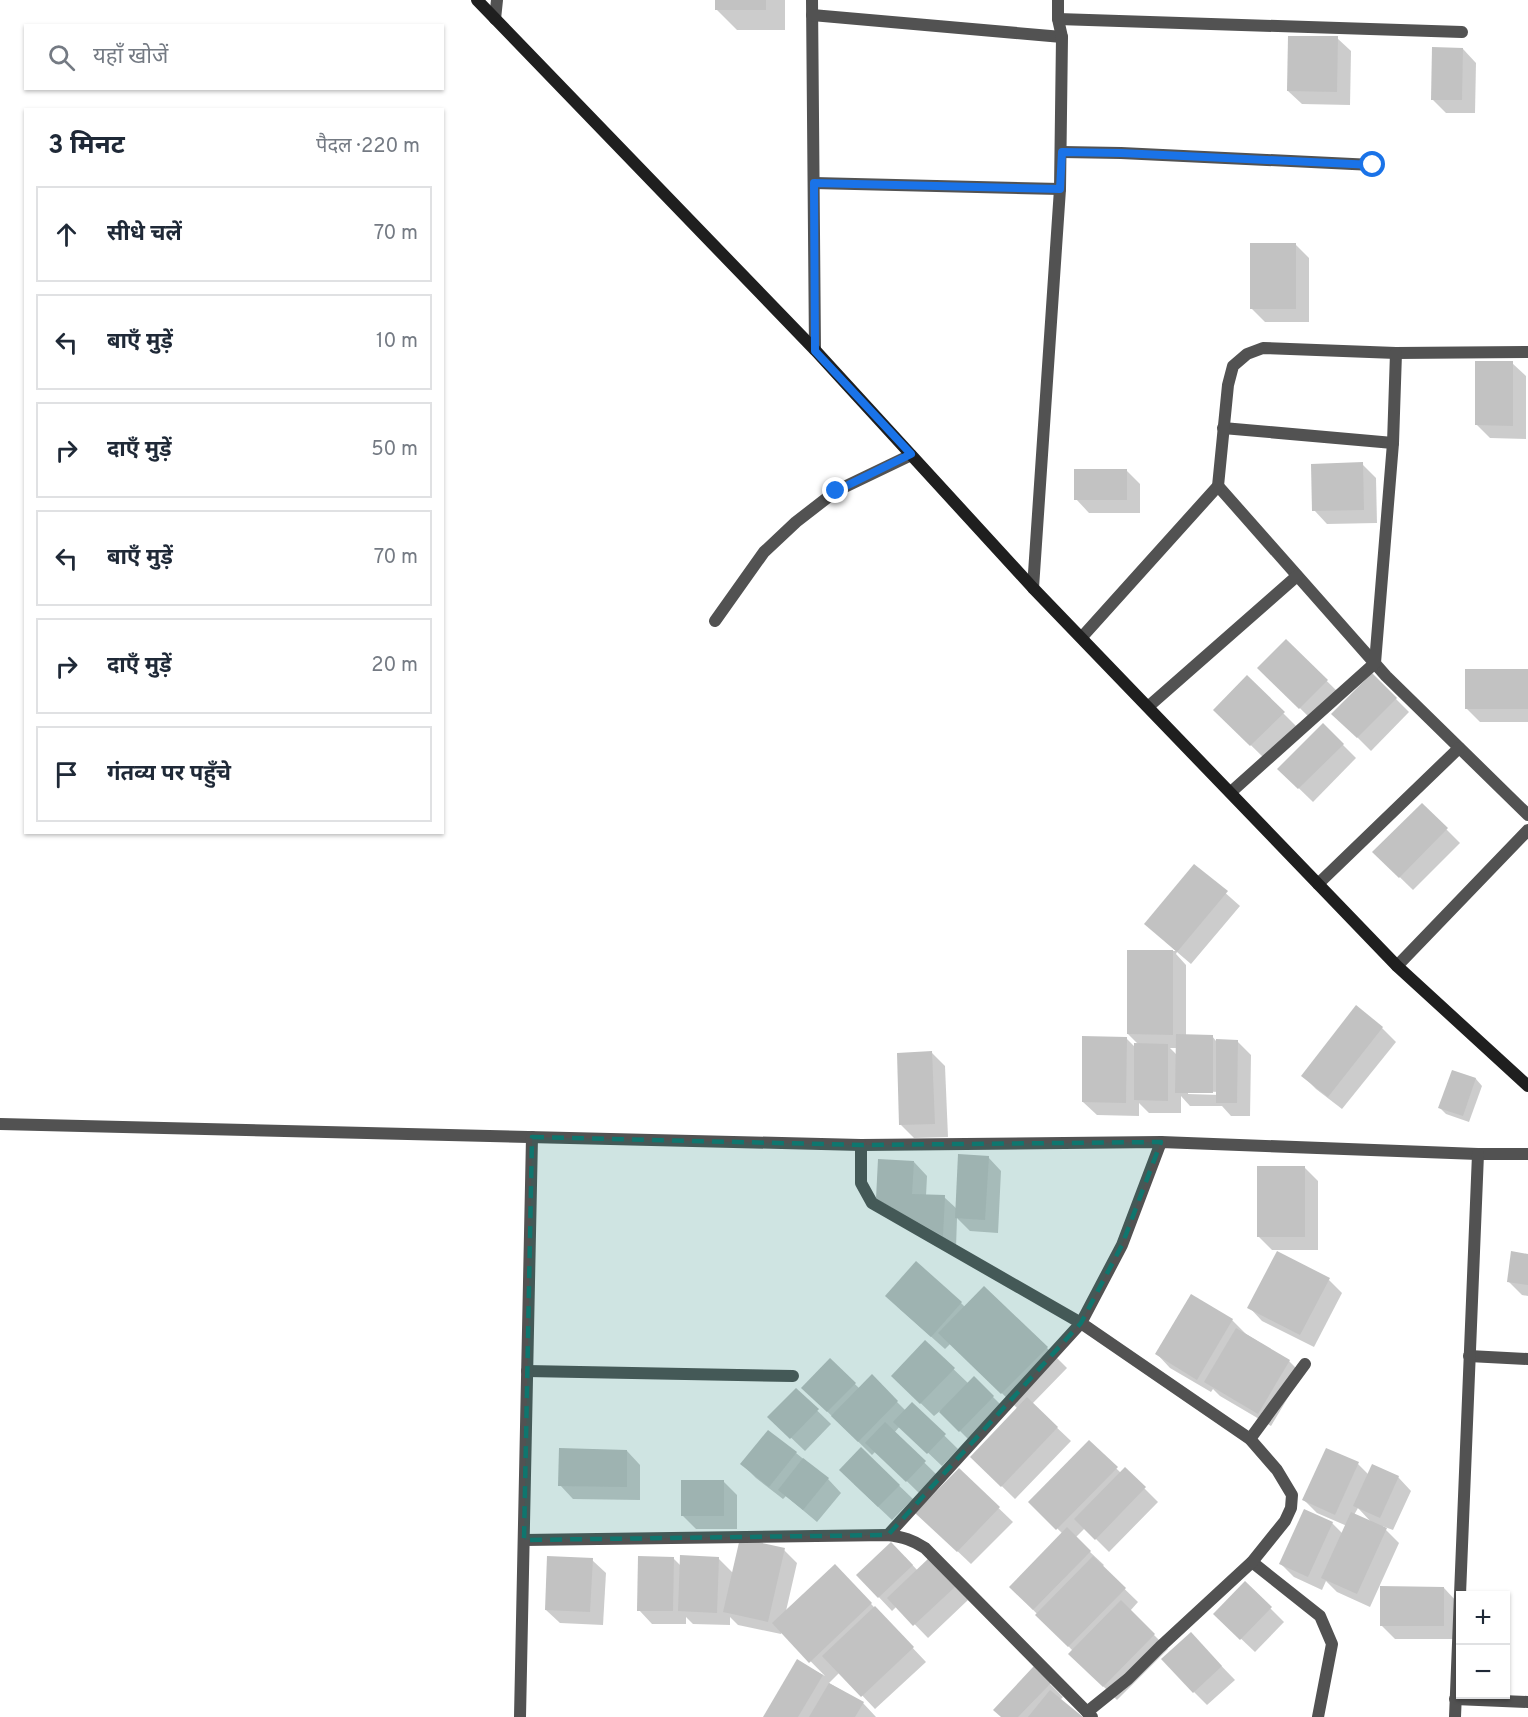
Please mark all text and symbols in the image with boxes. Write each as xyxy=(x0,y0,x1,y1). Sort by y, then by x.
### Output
search box xyxy=(24,24,444,90)
icon: search xyxy=(45,41,78,74)
text: यहाँ खोजें xyxy=(93,44,168,71)
text: 3 मिनट xyxy=(48,130,125,163)
text: पैदल · 220 m xyxy=(316,134,420,160)
route start xyxy=(1359,151,1385,177)
icon: ahead xyxy=(50,218,83,251)
text: सीधे चलें xyxy=(107,221,182,248)
text: 70 m xyxy=(374,221,418,247)
icon: left xyxy=(50,326,83,359)
text: बाएँ मुड़ें xyxy=(107,329,173,356)
text: 10 m xyxy=(376,329,418,355)
icon: right xyxy=(50,434,83,467)
text: दाएँ मुड़ें xyxy=(107,437,172,464)
text: 50 m xyxy=(371,437,418,463)
route end xyxy=(822,477,848,503)
icon: left xyxy=(50,542,83,575)
text: बाएँ मुड़ें xyxy=(107,545,173,572)
text: 70 m xyxy=(374,545,418,571)
icon: right xyxy=(50,650,83,683)
text: दाएँ मुड़ें xyxy=(107,653,172,680)
text: 20 m xyxy=(371,653,418,679)
icon: arrive xyxy=(50,758,83,791)
text: गंतव्य पर पहुँचे xyxy=(107,761,231,788)
map controls xyxy=(1456,1591,1510,1699)
button: + xyxy=(1456,1591,1510,1645)
button: − xyxy=(1456,1645,1510,1699)

